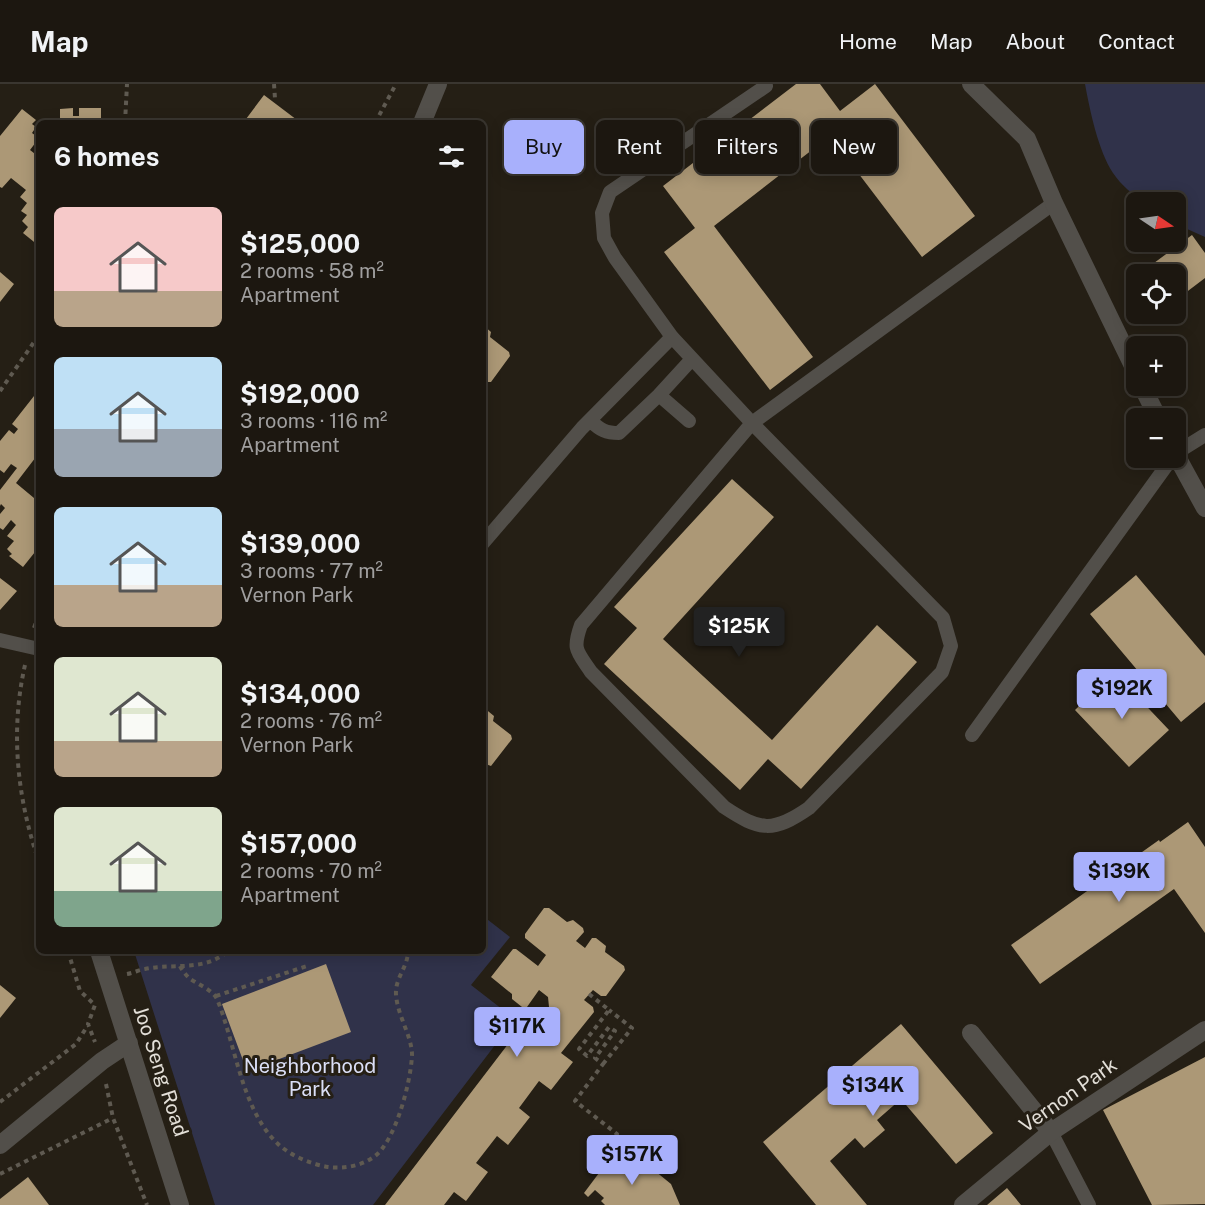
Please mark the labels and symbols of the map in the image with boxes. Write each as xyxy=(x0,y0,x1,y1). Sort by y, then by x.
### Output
north arrow xyxy=(1126,192,1186,252)
pin: $125K xyxy=(697,607,781,658)
pin: $192K xyxy=(1080,669,1164,720)
pin: $139K xyxy=(1077,852,1161,903)
street label: Joo Seng Road xyxy=(129,1003,193,1139)
pin: $117K xyxy=(475,1007,559,1058)
street label: Vernon Park xyxy=(1015,1053,1121,1137)
park label: Neighborhood Park xyxy=(244,1054,376,1101)
pin: $134K xyxy=(831,1066,915,1117)
pin: $157K xyxy=(590,1135,674,1186)

